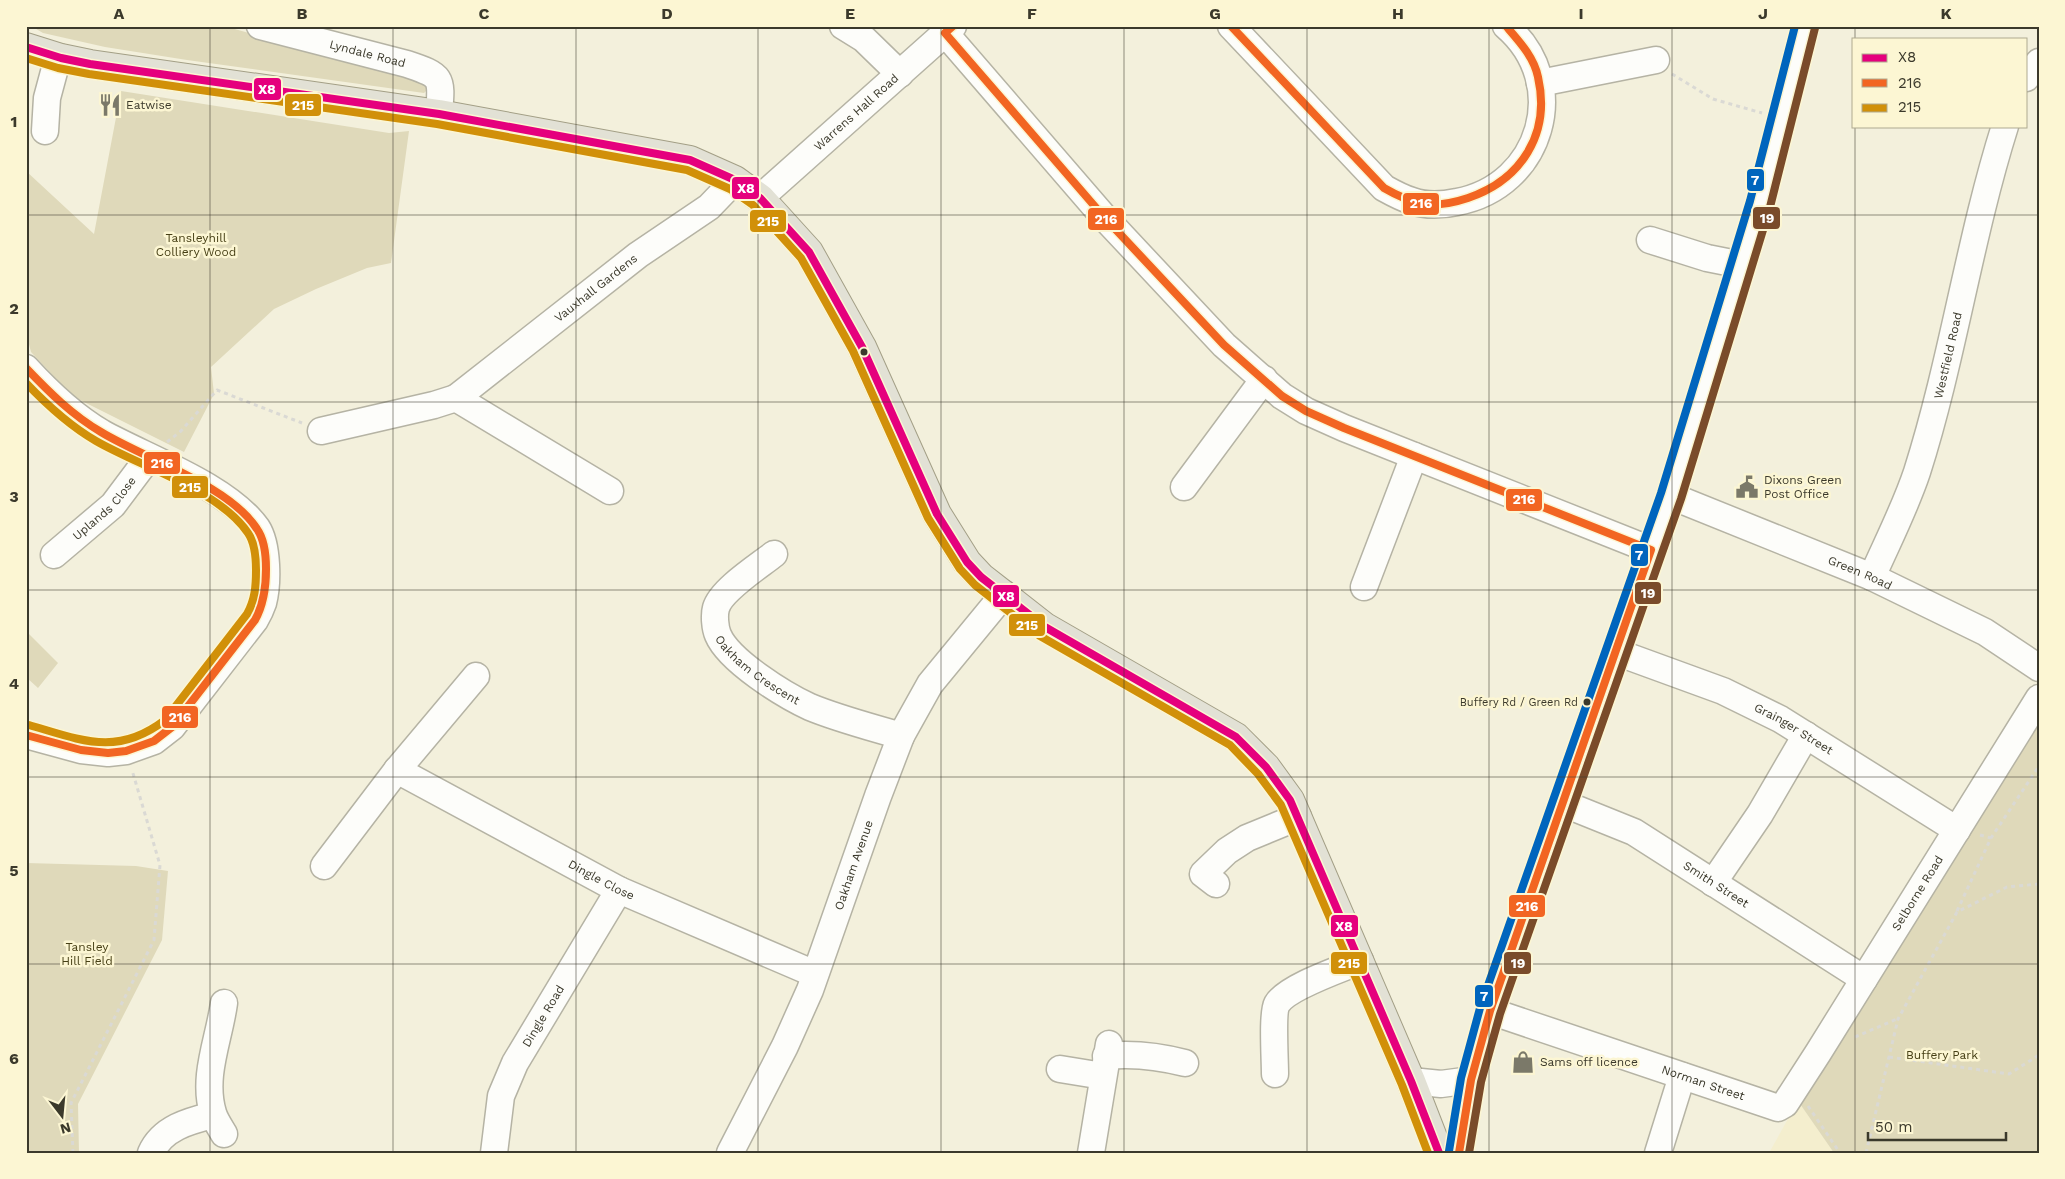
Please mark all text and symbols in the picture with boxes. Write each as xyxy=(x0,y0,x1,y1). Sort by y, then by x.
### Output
text: A xyxy=(114,4,125,23)
text: B xyxy=(297,4,308,23)
text: C xyxy=(479,4,490,23)
text: D xyxy=(661,4,673,23)
text: E xyxy=(845,4,855,23)
text: F xyxy=(1027,4,1037,23)
text: G xyxy=(1209,4,1221,23)
text: H xyxy=(1392,4,1404,23)
text: I xyxy=(1578,4,1584,23)
text: J xyxy=(1758,4,1768,23)
text: K xyxy=(1940,4,1952,23)
street label: Lyndale Road xyxy=(328,37,407,70)
legend xyxy=(1852,38,2028,128)
text: X8 xyxy=(1898,48,1916,66)
street label: Warrens Hall Road xyxy=(811,71,901,153)
text: 216 xyxy=(1898,74,1922,92)
line badge: X8 xyxy=(253,77,282,101)
text: X8 xyxy=(258,81,276,97)
restaurant icon: Eatwise xyxy=(97,92,123,118)
line badge: 215 xyxy=(284,93,322,117)
text: 215 xyxy=(292,97,314,113)
place label: Eatwise xyxy=(126,98,172,112)
text: 215 xyxy=(1898,98,1921,116)
text: 1 xyxy=(11,112,17,131)
line badge: 7 xyxy=(1746,168,1765,192)
text: 7 xyxy=(1751,172,1760,188)
line badge: X8 xyxy=(731,176,760,200)
text: X8 xyxy=(737,180,755,196)
line badge: 216 xyxy=(1402,192,1440,216)
text: 216 xyxy=(1409,195,1433,211)
line badge: 19 xyxy=(1752,206,1781,230)
line badge: 216 xyxy=(1087,207,1125,231)
line badge: 215 xyxy=(749,209,787,233)
text: 19 xyxy=(1760,210,1774,226)
text: 216 xyxy=(1094,211,1118,227)
text: 215 xyxy=(757,213,779,229)
park label: Tansleyhill Colliery Wood xyxy=(156,231,236,259)
street label: Vauxhall Gardens xyxy=(552,251,640,325)
text: 2 xyxy=(9,299,19,318)
street label: Westfield Road xyxy=(1931,311,1965,400)
unlabelled marker xyxy=(859,347,869,357)
line badge: 216 xyxy=(143,451,181,475)
text: 216 xyxy=(150,455,174,471)
place label: Dixons Green Post Office xyxy=(1764,473,1842,501)
street label: Uplands Close xyxy=(70,474,139,543)
public building icon: Dixons Green Post Office xyxy=(1734,474,1760,500)
line badge: 215 xyxy=(171,475,209,499)
text: 215 xyxy=(179,479,201,495)
text: 3 xyxy=(9,487,19,506)
line badge: 216 xyxy=(1505,488,1543,512)
text: 216 xyxy=(1512,491,1536,507)
line badge: 7 xyxy=(1630,543,1649,567)
text: 7 xyxy=(1635,547,1644,563)
street label: Green Road xyxy=(1826,553,1894,593)
line badge: 19 xyxy=(1634,581,1662,605)
line badge: X8 xyxy=(992,584,1020,608)
text: 19 xyxy=(1641,585,1655,601)
text: X8 xyxy=(997,588,1015,604)
line badge: 215 xyxy=(1008,613,1046,637)
text: 215 xyxy=(1016,617,1038,633)
street label: Oakham Crescent xyxy=(712,633,802,708)
text: 4 xyxy=(9,674,19,693)
place label: Buffery Rd / Green Rd xyxy=(1460,696,1578,709)
marker: Buffery Rd / Green Rd xyxy=(1582,697,1592,707)
street label: Grainger Street xyxy=(1752,700,1836,757)
line badge: 216 xyxy=(161,705,199,729)
text: 216 xyxy=(168,709,192,725)
street label: Oakham Avenue xyxy=(832,818,876,912)
street label: Selborne Road xyxy=(1889,853,1946,933)
street label: Dingle Close xyxy=(566,857,637,903)
street label: Smith Street xyxy=(1681,858,1751,911)
text: 5 xyxy=(9,861,19,880)
line badge: 216 xyxy=(1508,894,1546,918)
text: 216 xyxy=(1515,898,1539,914)
line badge: X8 xyxy=(1330,914,1359,938)
text: X8 xyxy=(1335,918,1353,934)
park label: Tansley Hill Field xyxy=(61,940,113,968)
line badge: 215 xyxy=(1330,951,1368,975)
line badge: 19 xyxy=(1503,951,1532,975)
text: 215 xyxy=(1338,955,1360,971)
text: 19 xyxy=(1511,955,1525,971)
street label: Dingle Road xyxy=(519,983,567,1050)
line badge: 7 xyxy=(1474,984,1494,1008)
text: 7 xyxy=(1480,988,1489,1004)
park label: Buffery Park xyxy=(1906,1048,1978,1062)
text: 6 xyxy=(9,1049,19,1068)
shop icon: Sams off licence xyxy=(1510,1049,1536,1075)
place label: Sams off licence xyxy=(1540,1055,1638,1069)
street label: Norman Street xyxy=(1660,1062,1747,1103)
north arrow xyxy=(38,1092,88,1142)
scale bar xyxy=(1868,1109,2005,1141)
text: 50 m xyxy=(1875,1118,1912,1136)
text: N xyxy=(58,1119,73,1138)

